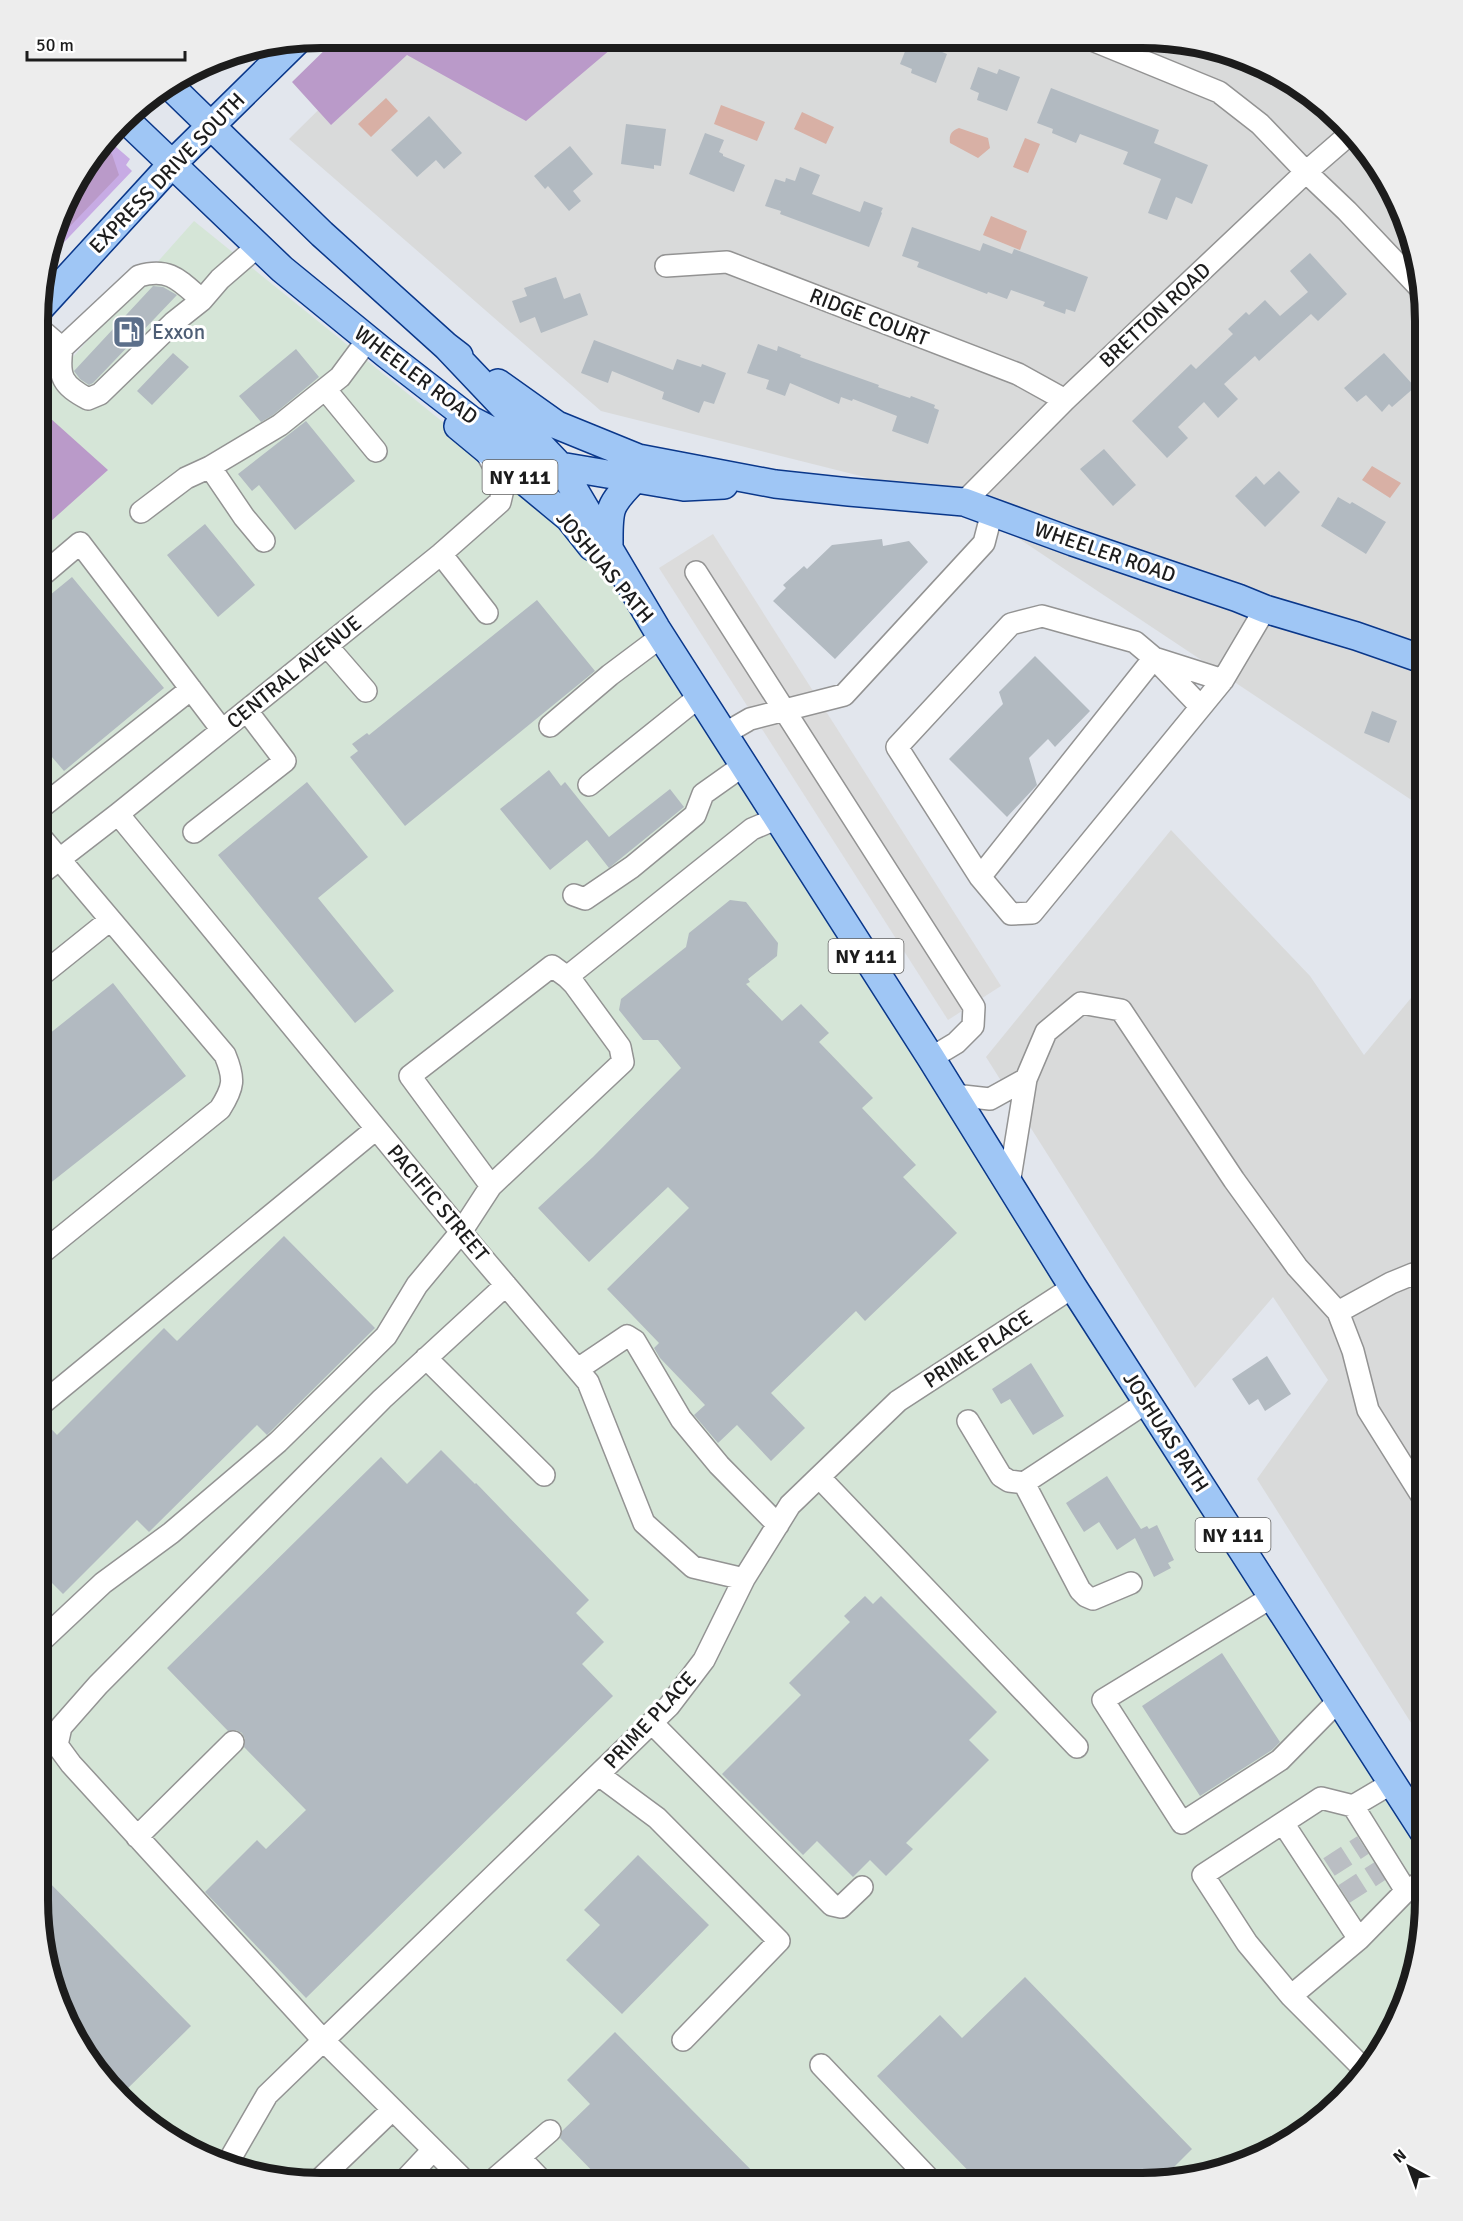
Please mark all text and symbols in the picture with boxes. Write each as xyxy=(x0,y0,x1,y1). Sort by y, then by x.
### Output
scale bar xyxy=(27,24,184,62)
text: 50 m xyxy=(36,34,74,56)
street label: EXPRESS DRIVE SOUTH xyxy=(83,87,251,259)
street label: BRETTON ROAD xyxy=(1094,257,1216,373)
street label: RIDGE COURT xyxy=(806,282,933,352)
fuel station icon: Exxon xyxy=(111,314,147,350)
place label: Exxon xyxy=(152,319,205,345)
street label: WHEELER ROAD xyxy=(349,320,483,430)
road number: NY 111 xyxy=(482,460,558,494)
street label: JOSHUAS PATH xyxy=(551,506,659,628)
street label: WHEELER ROAD xyxy=(1031,516,1179,588)
street label: CENTRAL AVENUE xyxy=(221,610,367,734)
road number: NY 111 xyxy=(828,939,904,973)
street label: PACIFIC STREET xyxy=(382,1139,495,1267)
street label: PRIME PLACE xyxy=(919,1304,1037,1394)
street label: JOSHUAS PATH xyxy=(1117,1367,1215,1497)
road number: NY 111 xyxy=(1196,1518,1270,1552)
street label: PRIME PLACE xyxy=(598,1666,702,1774)
north arrow xyxy=(1379,2137,1439,2197)
text: N xyxy=(1389,2145,1411,2168)

